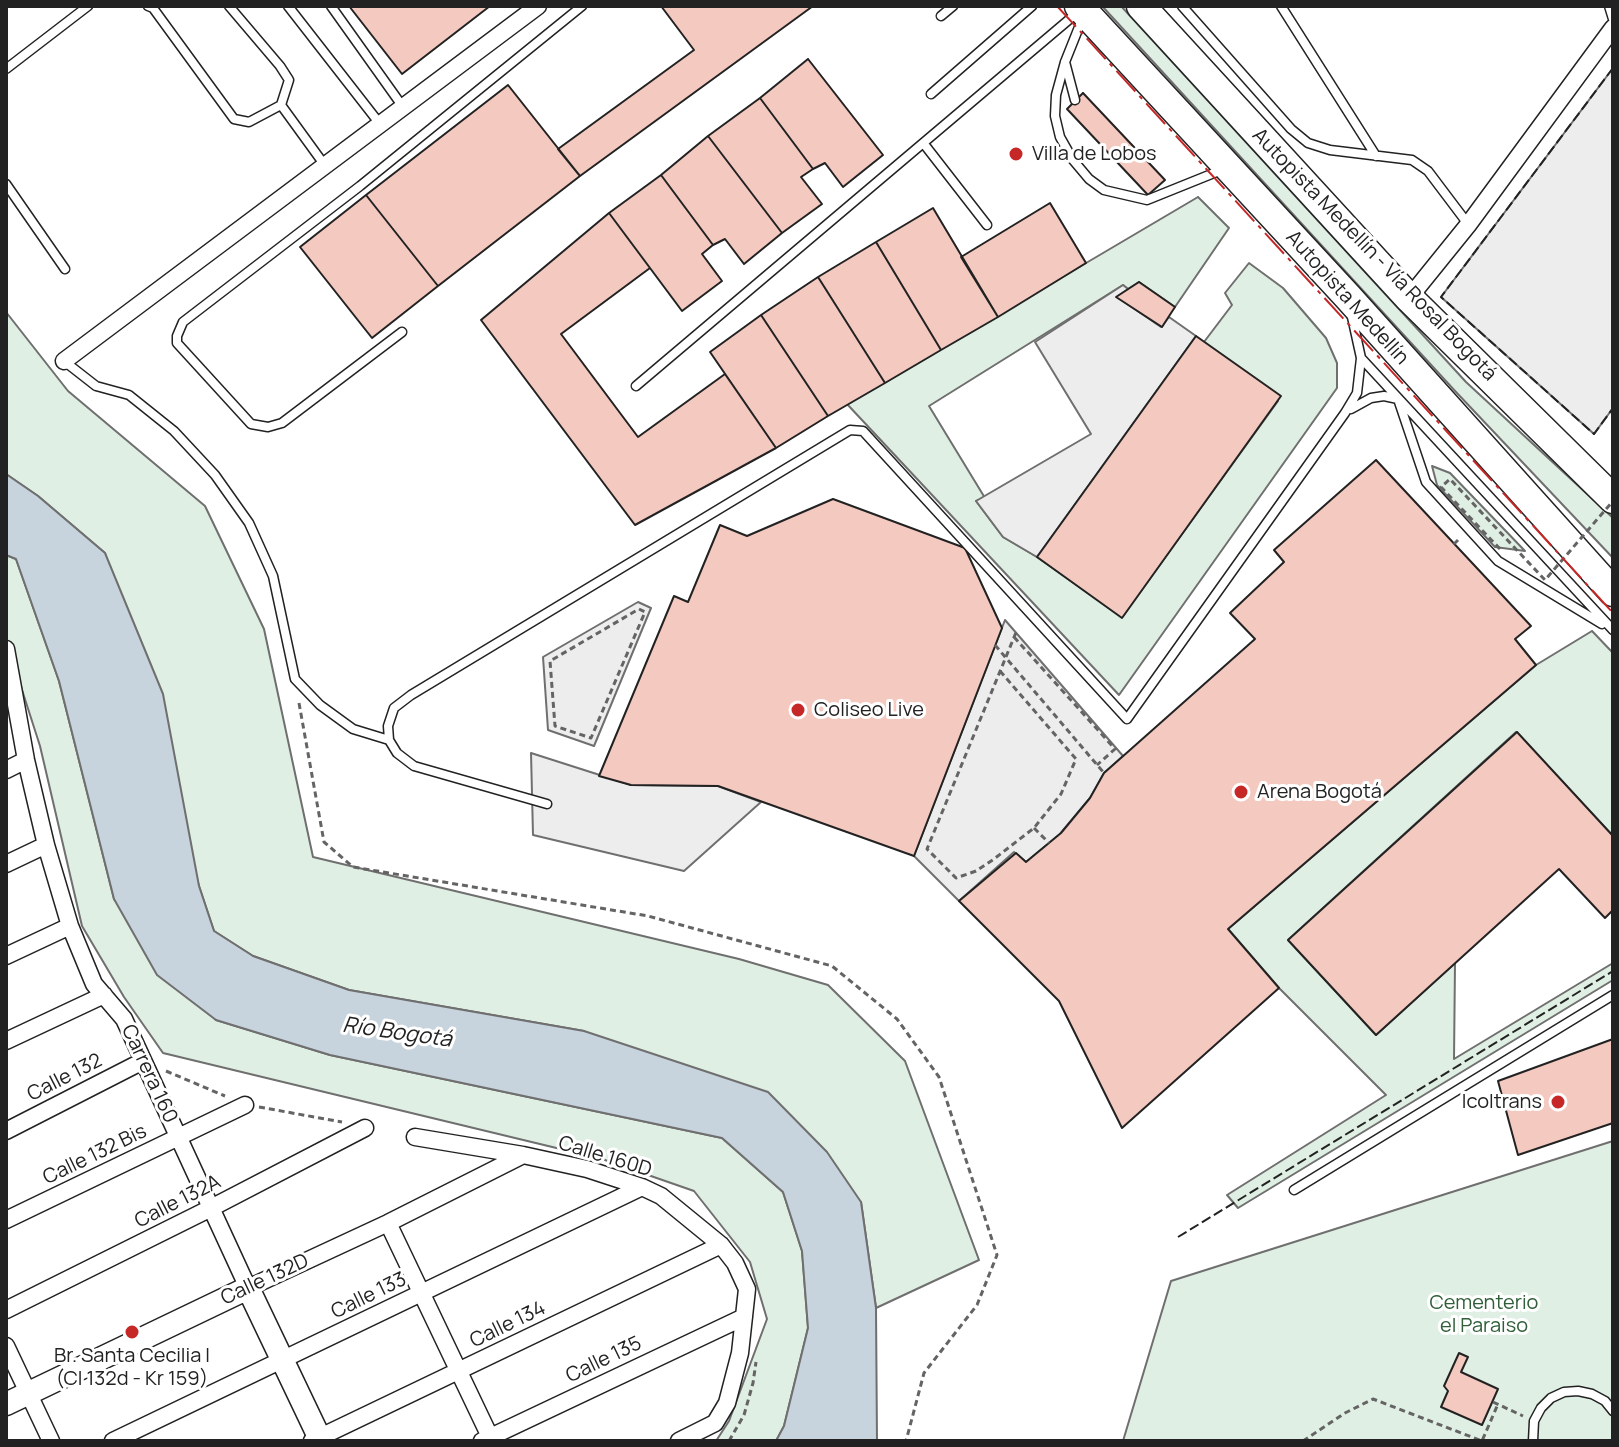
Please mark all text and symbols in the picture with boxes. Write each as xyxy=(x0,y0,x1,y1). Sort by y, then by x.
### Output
street label: Autopista Medellín - Vía Rosal Bogotá xyxy=(1247,124,1501,386)
place label: Villa de Lobos xyxy=(1032,142,1156,166)
marker: Villa de Lobos xyxy=(1007,145,1025,163)
street label: Autopista Medellín xyxy=(1281,226,1413,370)
place label: Coliseo Live xyxy=(814,698,924,722)
marker: Coliseo Live xyxy=(789,701,807,719)
place label: Arena Bogotá xyxy=(1257,780,1382,804)
marker: Arena Bogotá xyxy=(1232,783,1250,801)
water label: Río Bogotá xyxy=(341,1012,453,1054)
street label: Carrera 160 xyxy=(116,1021,182,1127)
street label: Calle 132 xyxy=(24,1049,106,1107)
place label: Icoltrans xyxy=(1462,1090,1542,1114)
marker: Icoltrans xyxy=(1549,1093,1567,1111)
street label: Calle 132 Bis xyxy=(39,1120,151,1190)
street label: Calle 160D xyxy=(555,1131,655,1183)
street label: Calle 132A xyxy=(131,1170,225,1234)
street label: Calle 132D xyxy=(217,1249,313,1311)
street label: Calle 133 xyxy=(328,1268,410,1324)
park label: Cementerio el Paraiso xyxy=(1430,1291,1538,1338)
street label: Calle 134 xyxy=(466,1296,550,1354)
marker: Br. Santa Cecilia I (Cl 132d - Kr 159) xyxy=(123,1323,141,1341)
street label: Calle 135 xyxy=(562,1331,646,1389)
place label: Br. Santa Cecilia I (Cl 132d - Kr 159) xyxy=(54,1344,210,1391)

